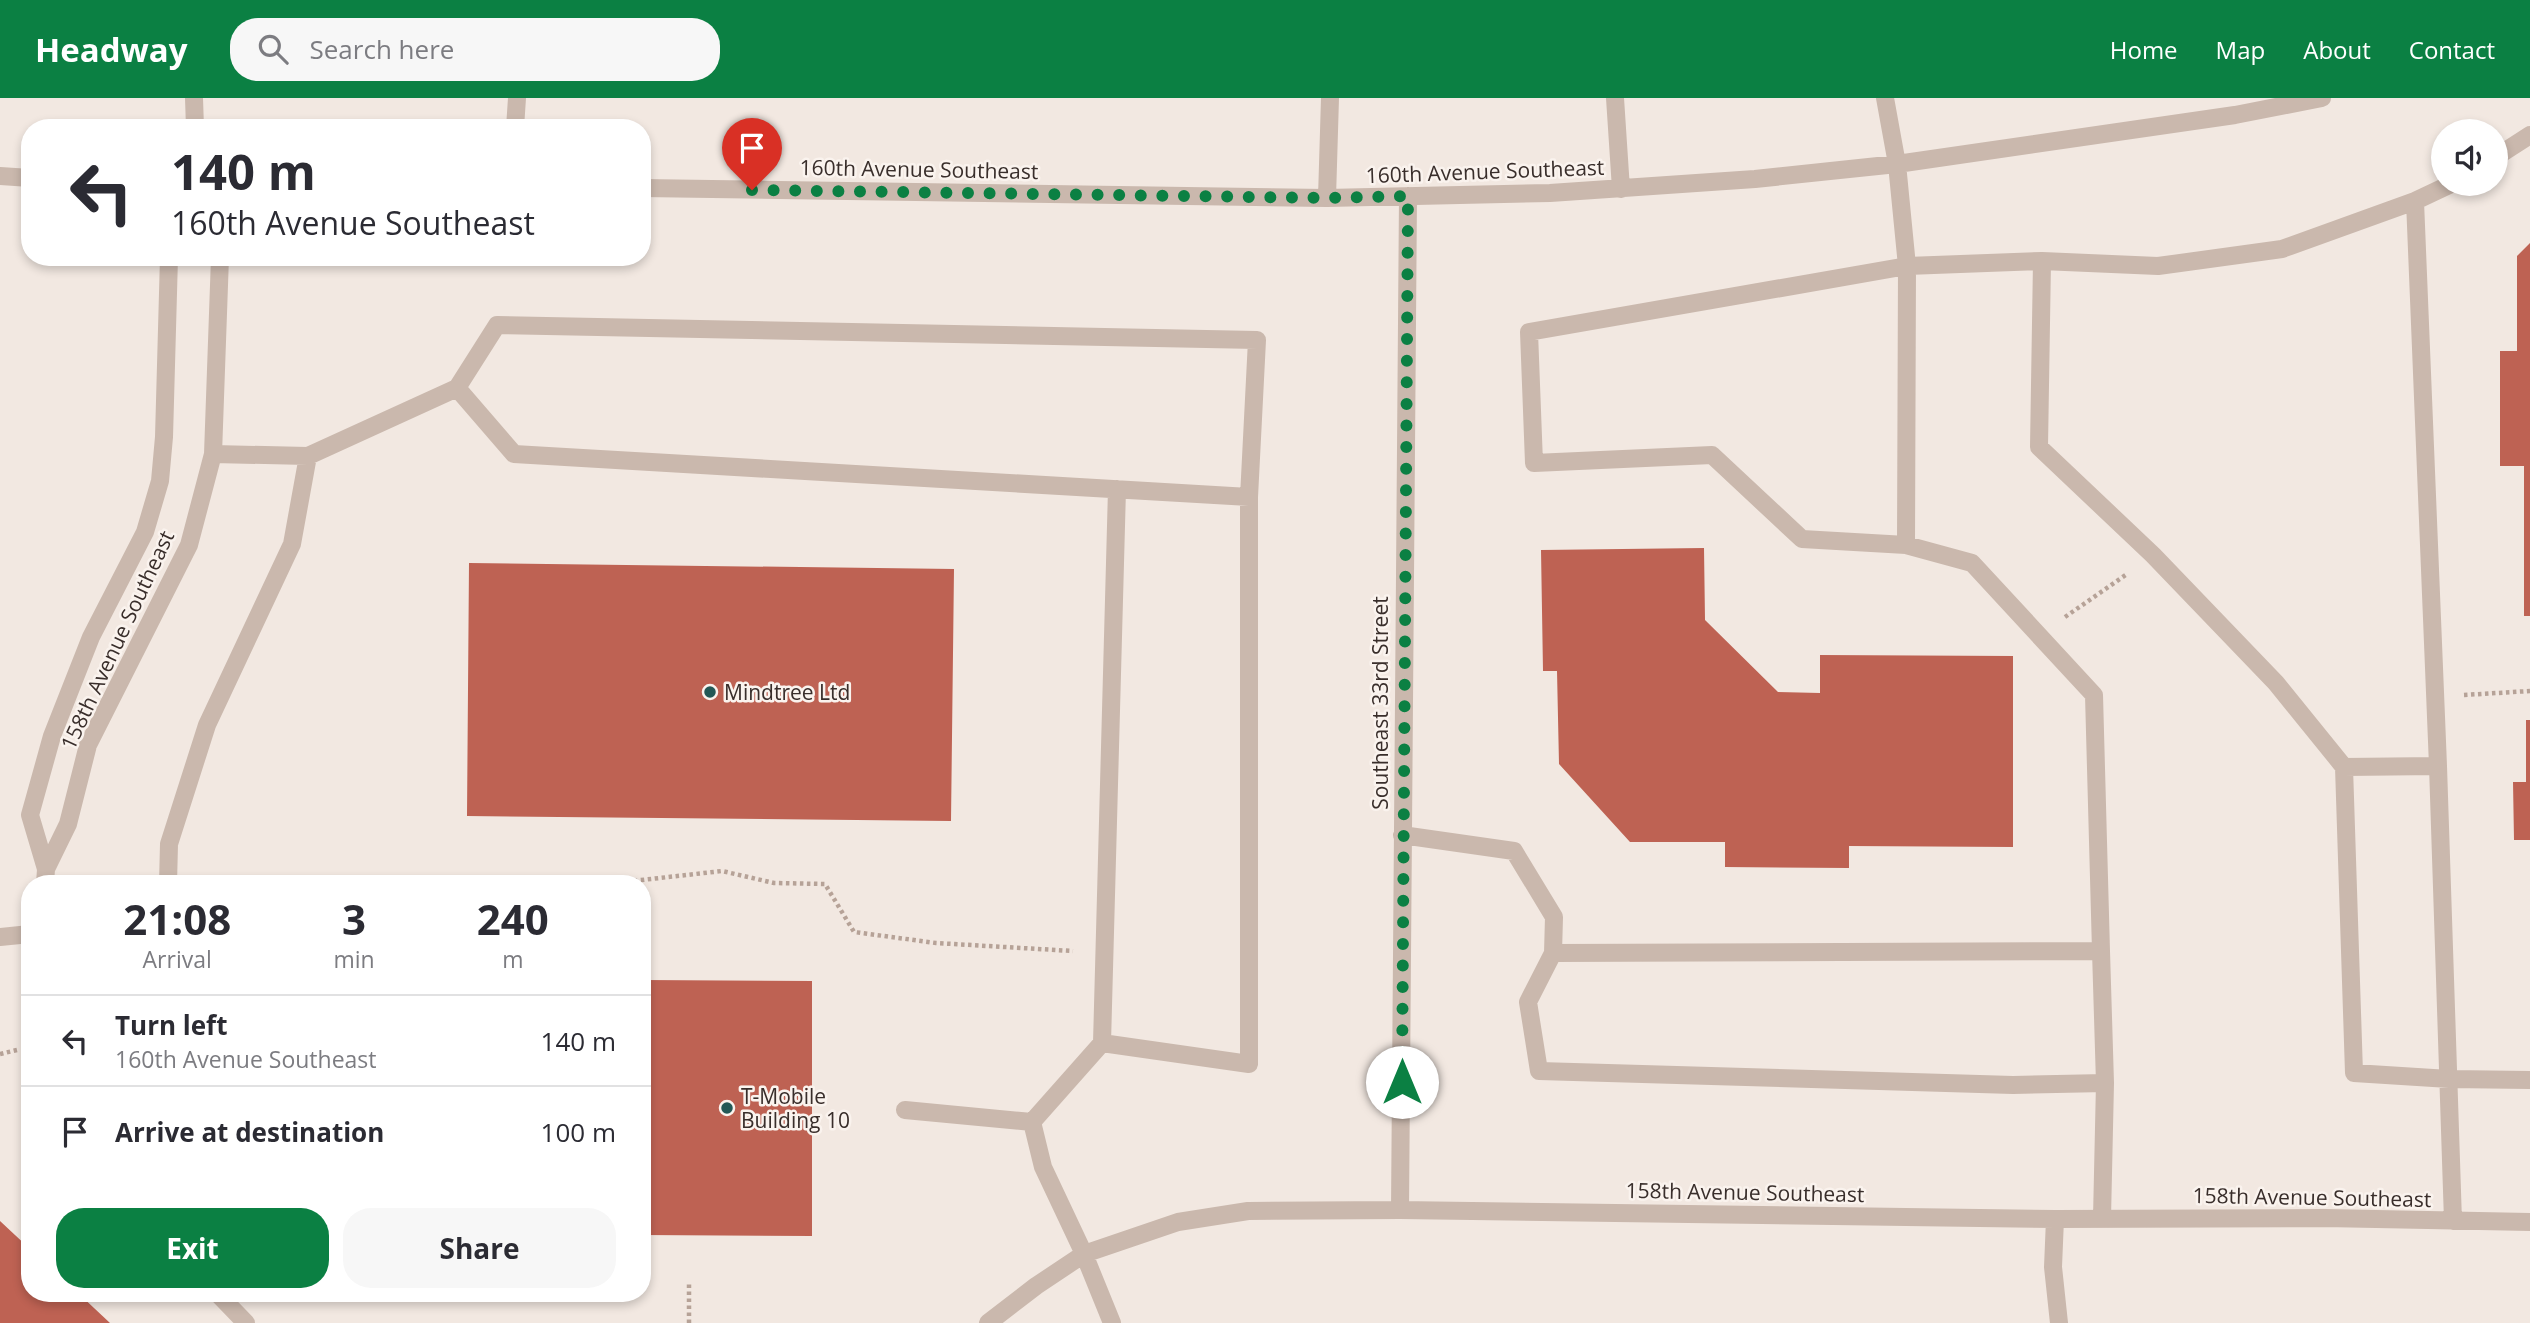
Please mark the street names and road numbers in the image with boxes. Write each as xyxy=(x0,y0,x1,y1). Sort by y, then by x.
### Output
street label: 160th Avenue Southeast xyxy=(799,153,1039,185)
street label: 160th Avenue Southeast xyxy=(1365,153,1605,189)
street label: 158th Avenue Southeast xyxy=(54,526,180,754)
street label: Southeast 33rd Street xyxy=(1366,596,1394,810)
street label: 158th Avenue Southeast xyxy=(1625,1176,1865,1208)
street label: 158th Avenue Southeast xyxy=(2192,1181,2432,1213)

